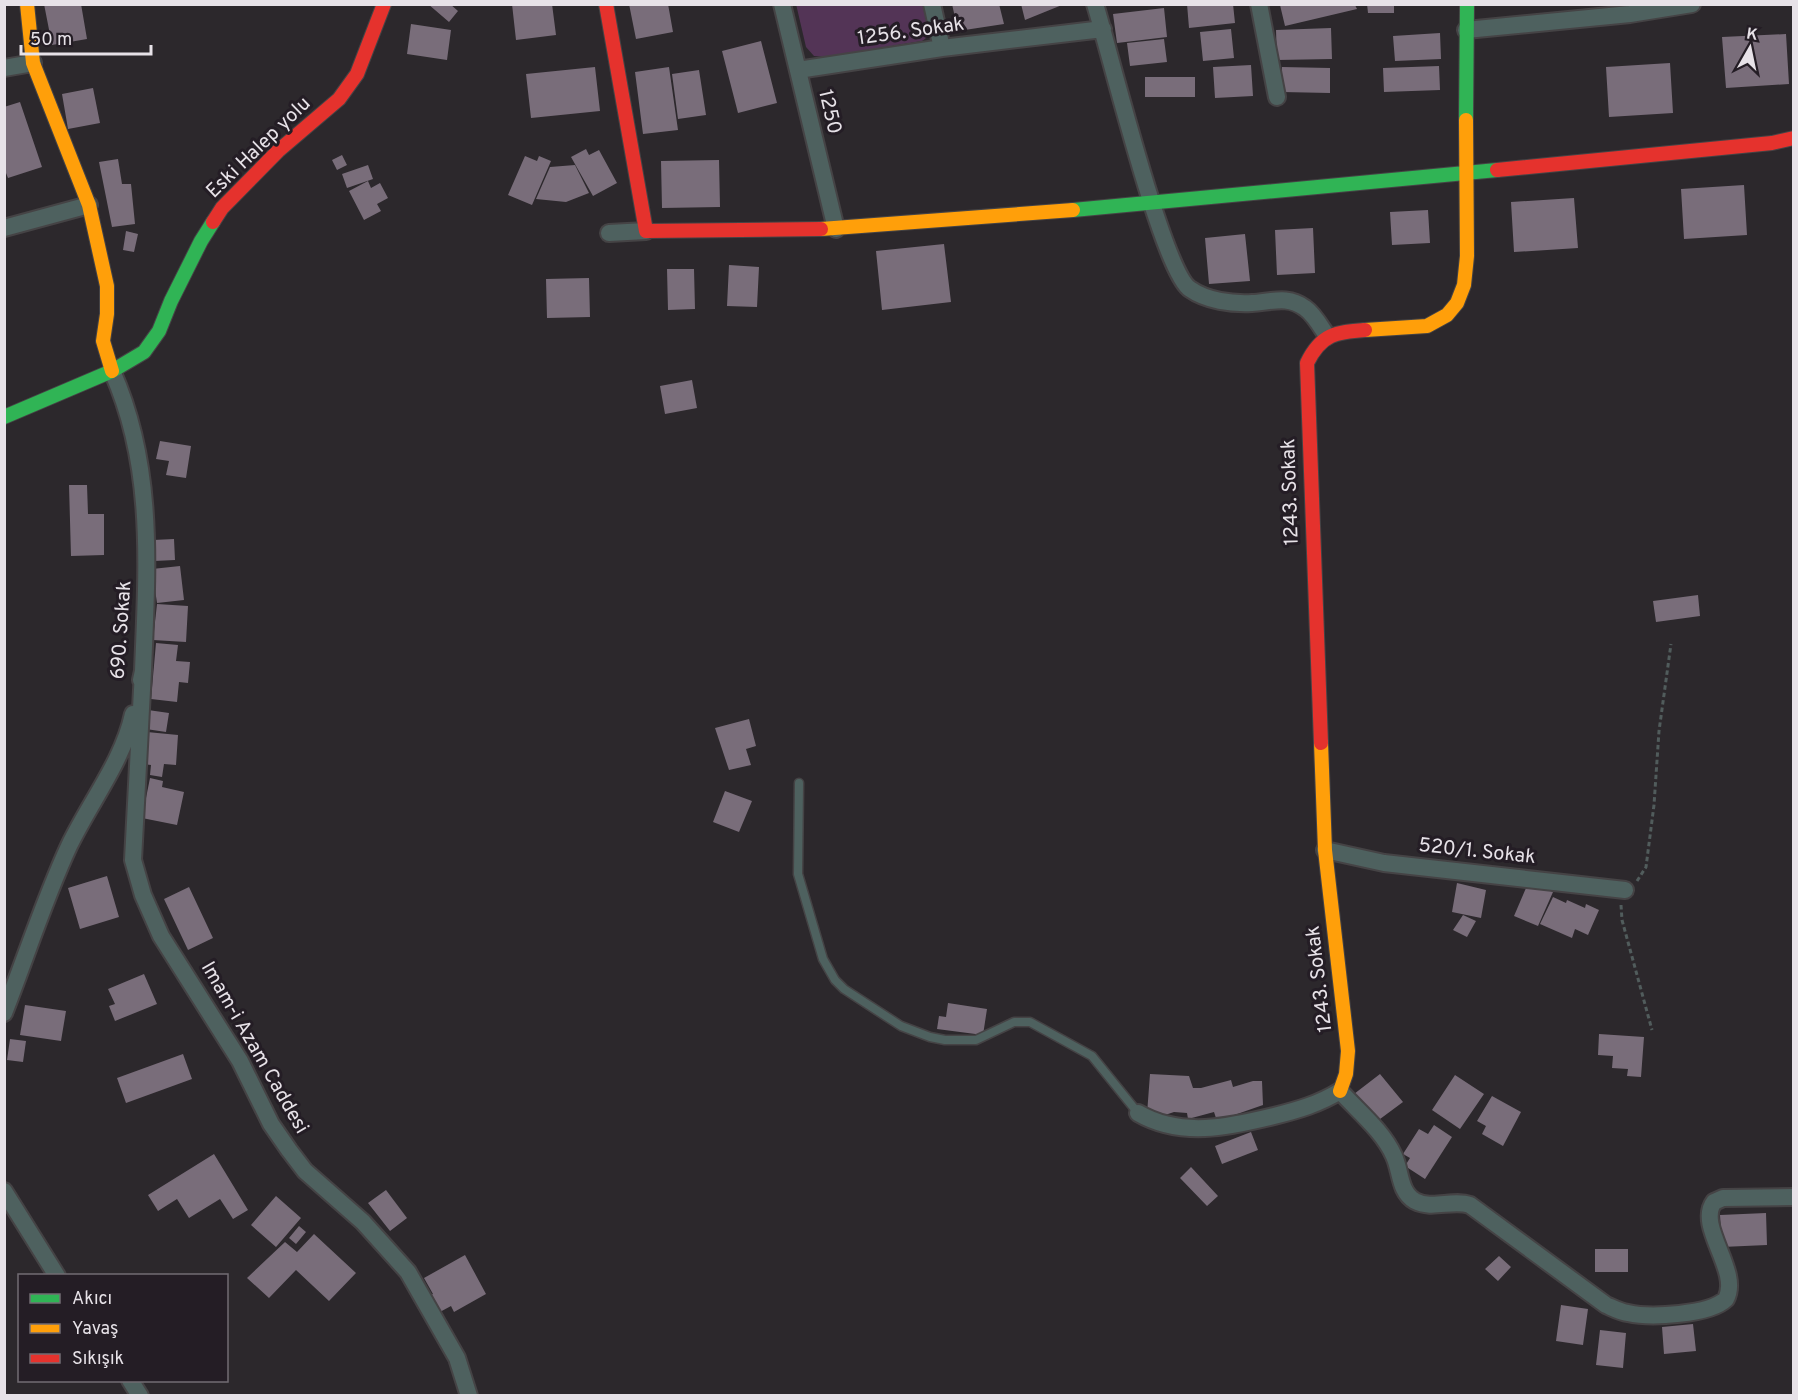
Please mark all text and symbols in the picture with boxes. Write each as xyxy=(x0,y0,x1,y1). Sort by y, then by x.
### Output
street label: 1256. Sokak xyxy=(856,12,966,52)
scale bar xyxy=(21,18,152,56)
north arrow xyxy=(1720,18,1780,78)
text: K xyxy=(1745,24,1759,46)
text: 50 m xyxy=(30,29,72,52)
street label: 1250 xyxy=(811,87,847,137)
street label: Eski Halep yolu xyxy=(201,92,317,204)
street label: 1243. Sokak xyxy=(1276,438,1306,546)
street label: 690. Sokak xyxy=(106,580,138,680)
street label: 520/1. Sokak xyxy=(1417,833,1537,871)
street label: 1243. Sokak xyxy=(1301,924,1339,1034)
street label: Imam-i Azam Caddesi xyxy=(194,957,314,1139)
legend xyxy=(18,1274,228,1382)
text: Akıcı xyxy=(72,1288,112,1311)
text: Yavaş xyxy=(72,1318,118,1341)
text: Sıkışık xyxy=(72,1348,124,1371)

